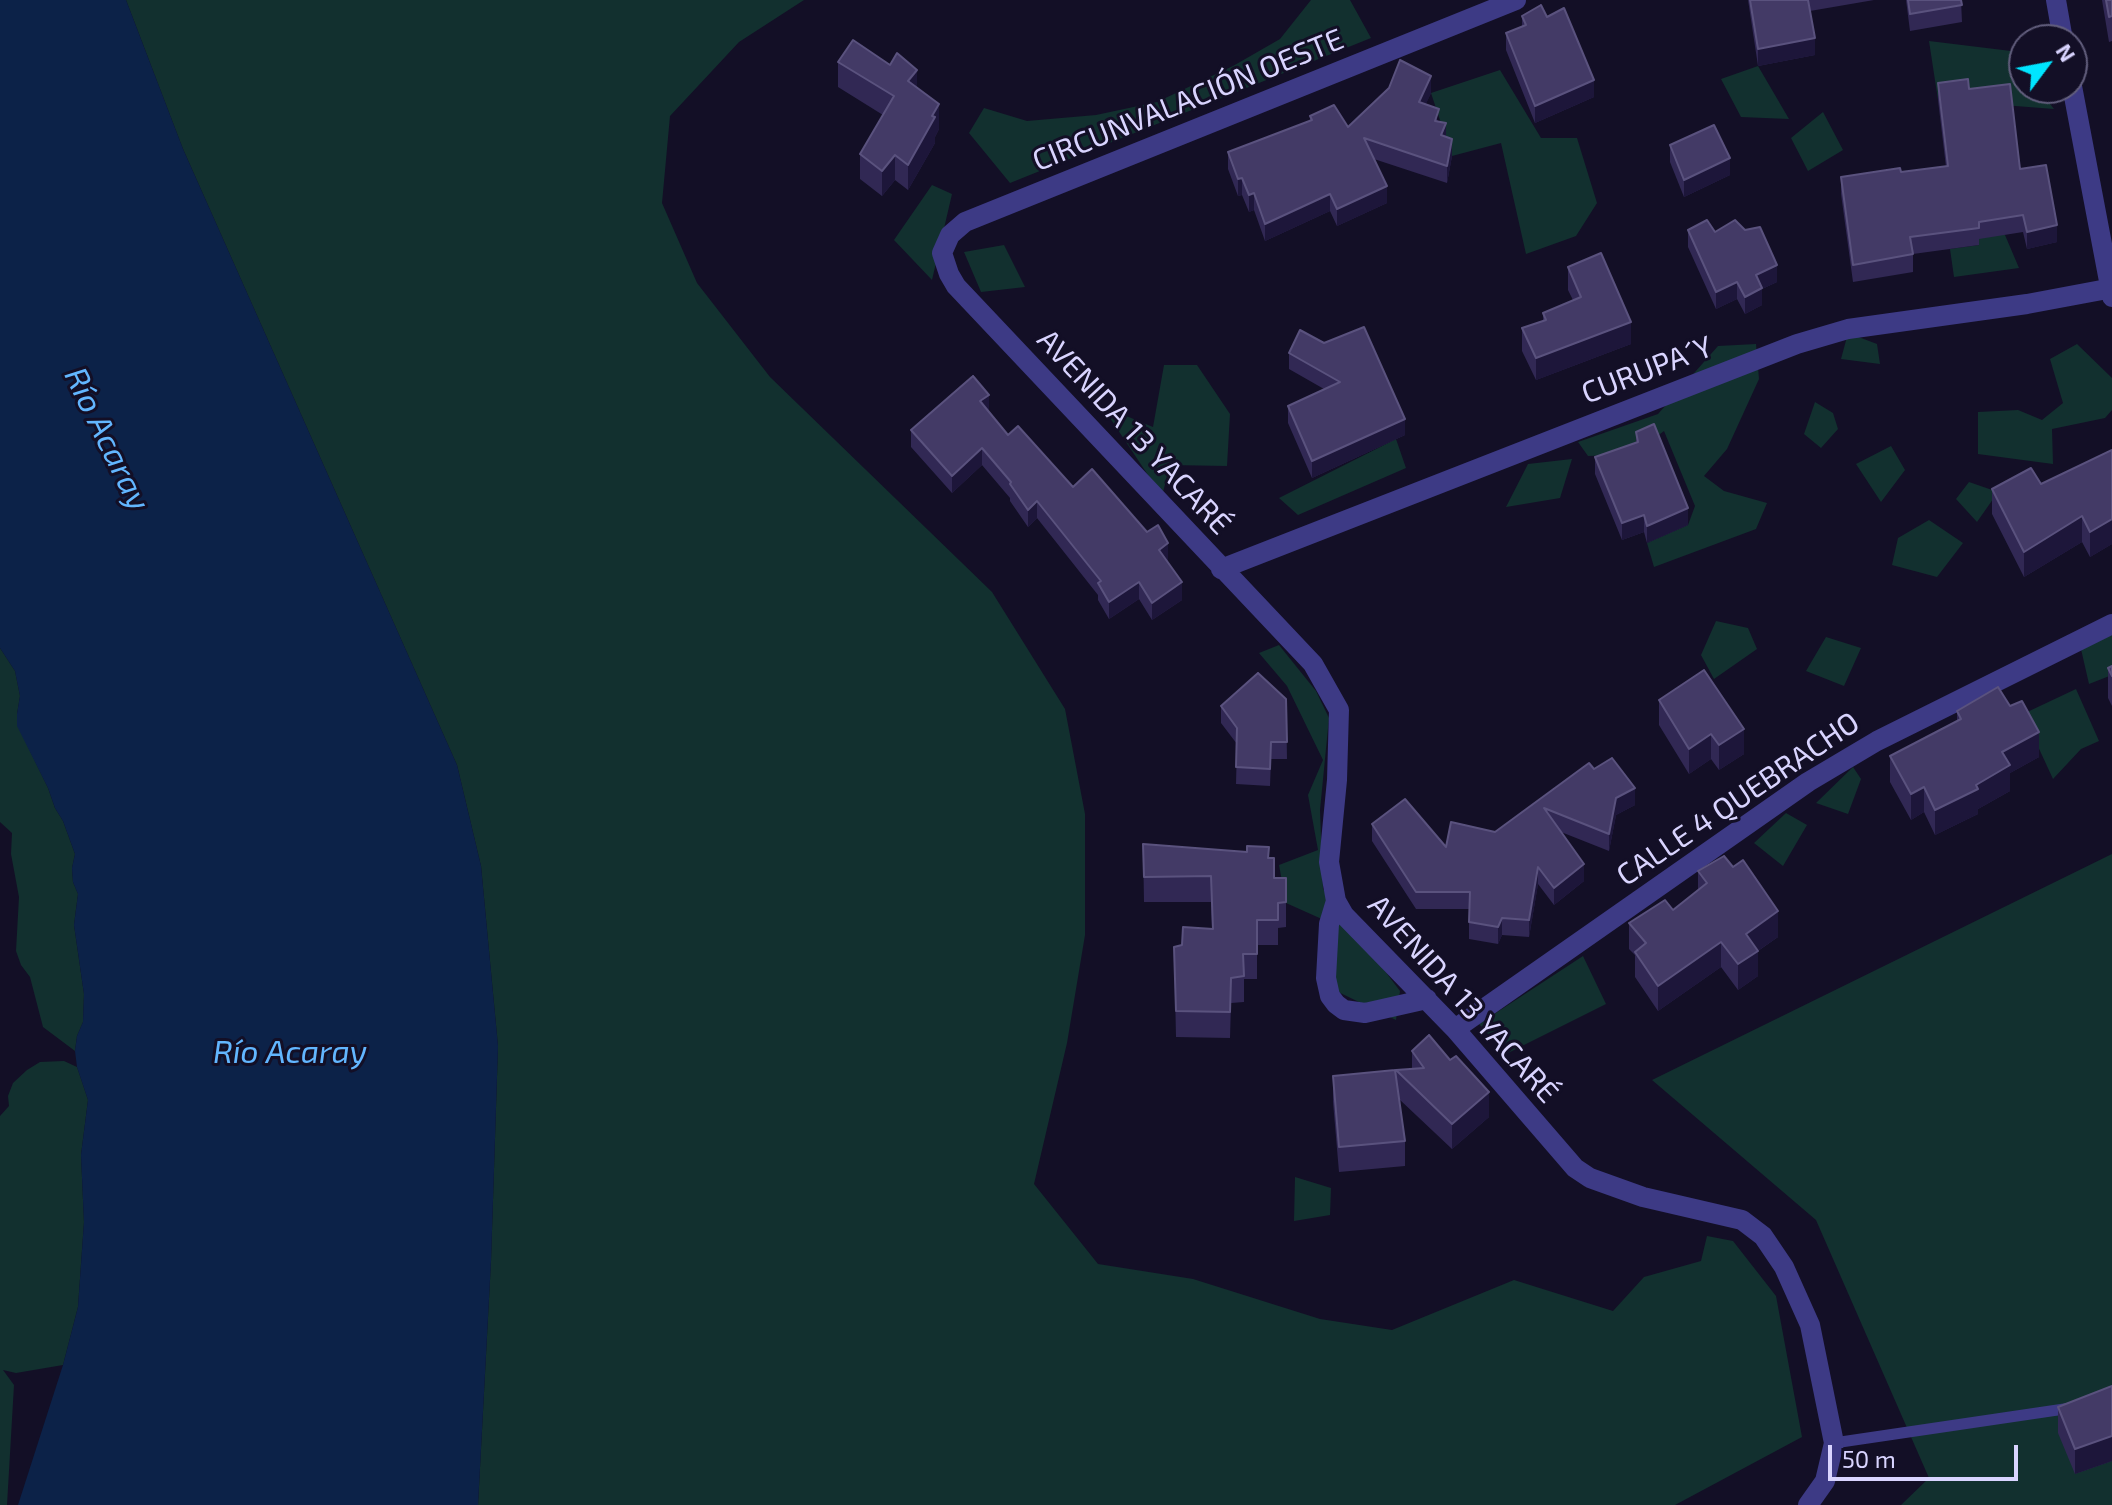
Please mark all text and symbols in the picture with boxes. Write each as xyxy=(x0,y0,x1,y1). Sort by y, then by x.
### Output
street label: CIRCUNVALACIÓN OESTE xyxy=(1027,21,1349,179)
north arrow xyxy=(2008,24,2088,104)
text: N xyxy=(2051,39,2082,66)
street label: AVENIDA 13 YACARÉ xyxy=(1030,322,1238,542)
street label: CURUPA´Y xyxy=(1576,329,1718,411)
water label: Río Acaray xyxy=(56,361,158,517)
street label: CALLE 4 QUEBRACHO xyxy=(1610,704,1866,894)
street label: AVENIDA 13 YACARÉ xyxy=(1360,888,1566,1110)
water label: Río Acaray xyxy=(213,1033,367,1071)
scale bar xyxy=(1832,1429,2022,1479)
text: 50 m xyxy=(1842,1444,1896,1473)

